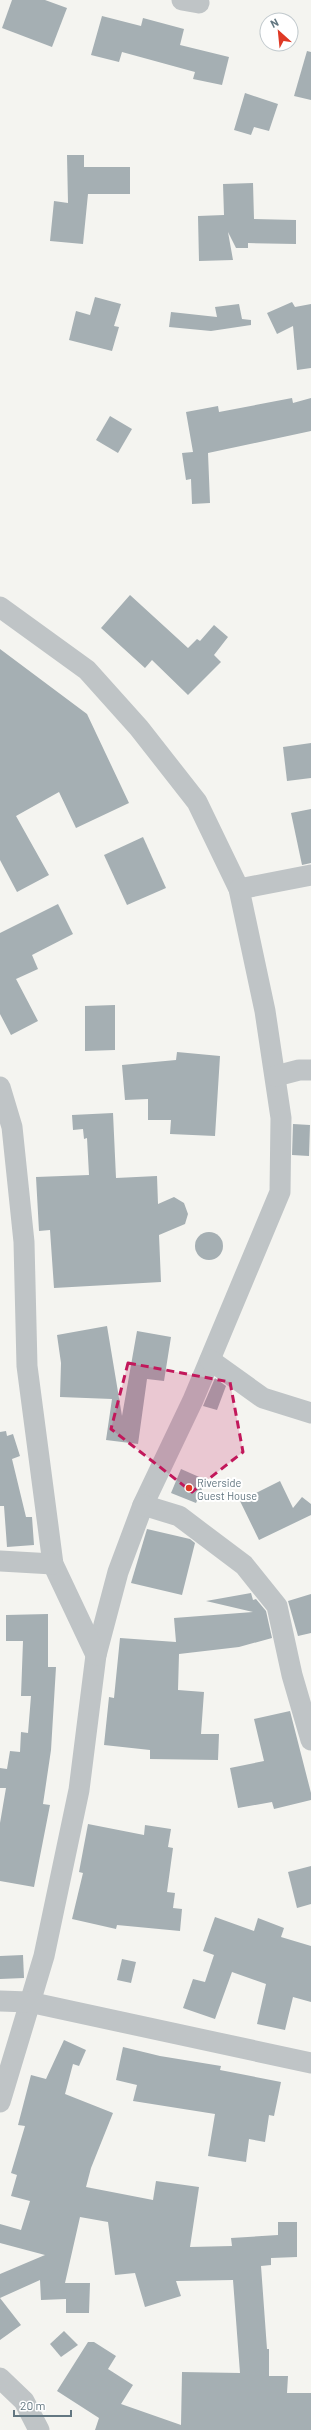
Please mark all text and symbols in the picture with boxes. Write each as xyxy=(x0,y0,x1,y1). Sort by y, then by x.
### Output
north arrow xyxy=(259,12,299,52)
text: N xyxy=(268,15,280,30)
place label: Riverside Guest House xyxy=(197,1476,257,1502)
marker: Riverside Guest House xyxy=(184,1483,194,1493)
scale bar xyxy=(14,2392,71,2418)
text: 20 m xyxy=(20,2398,46,2412)

